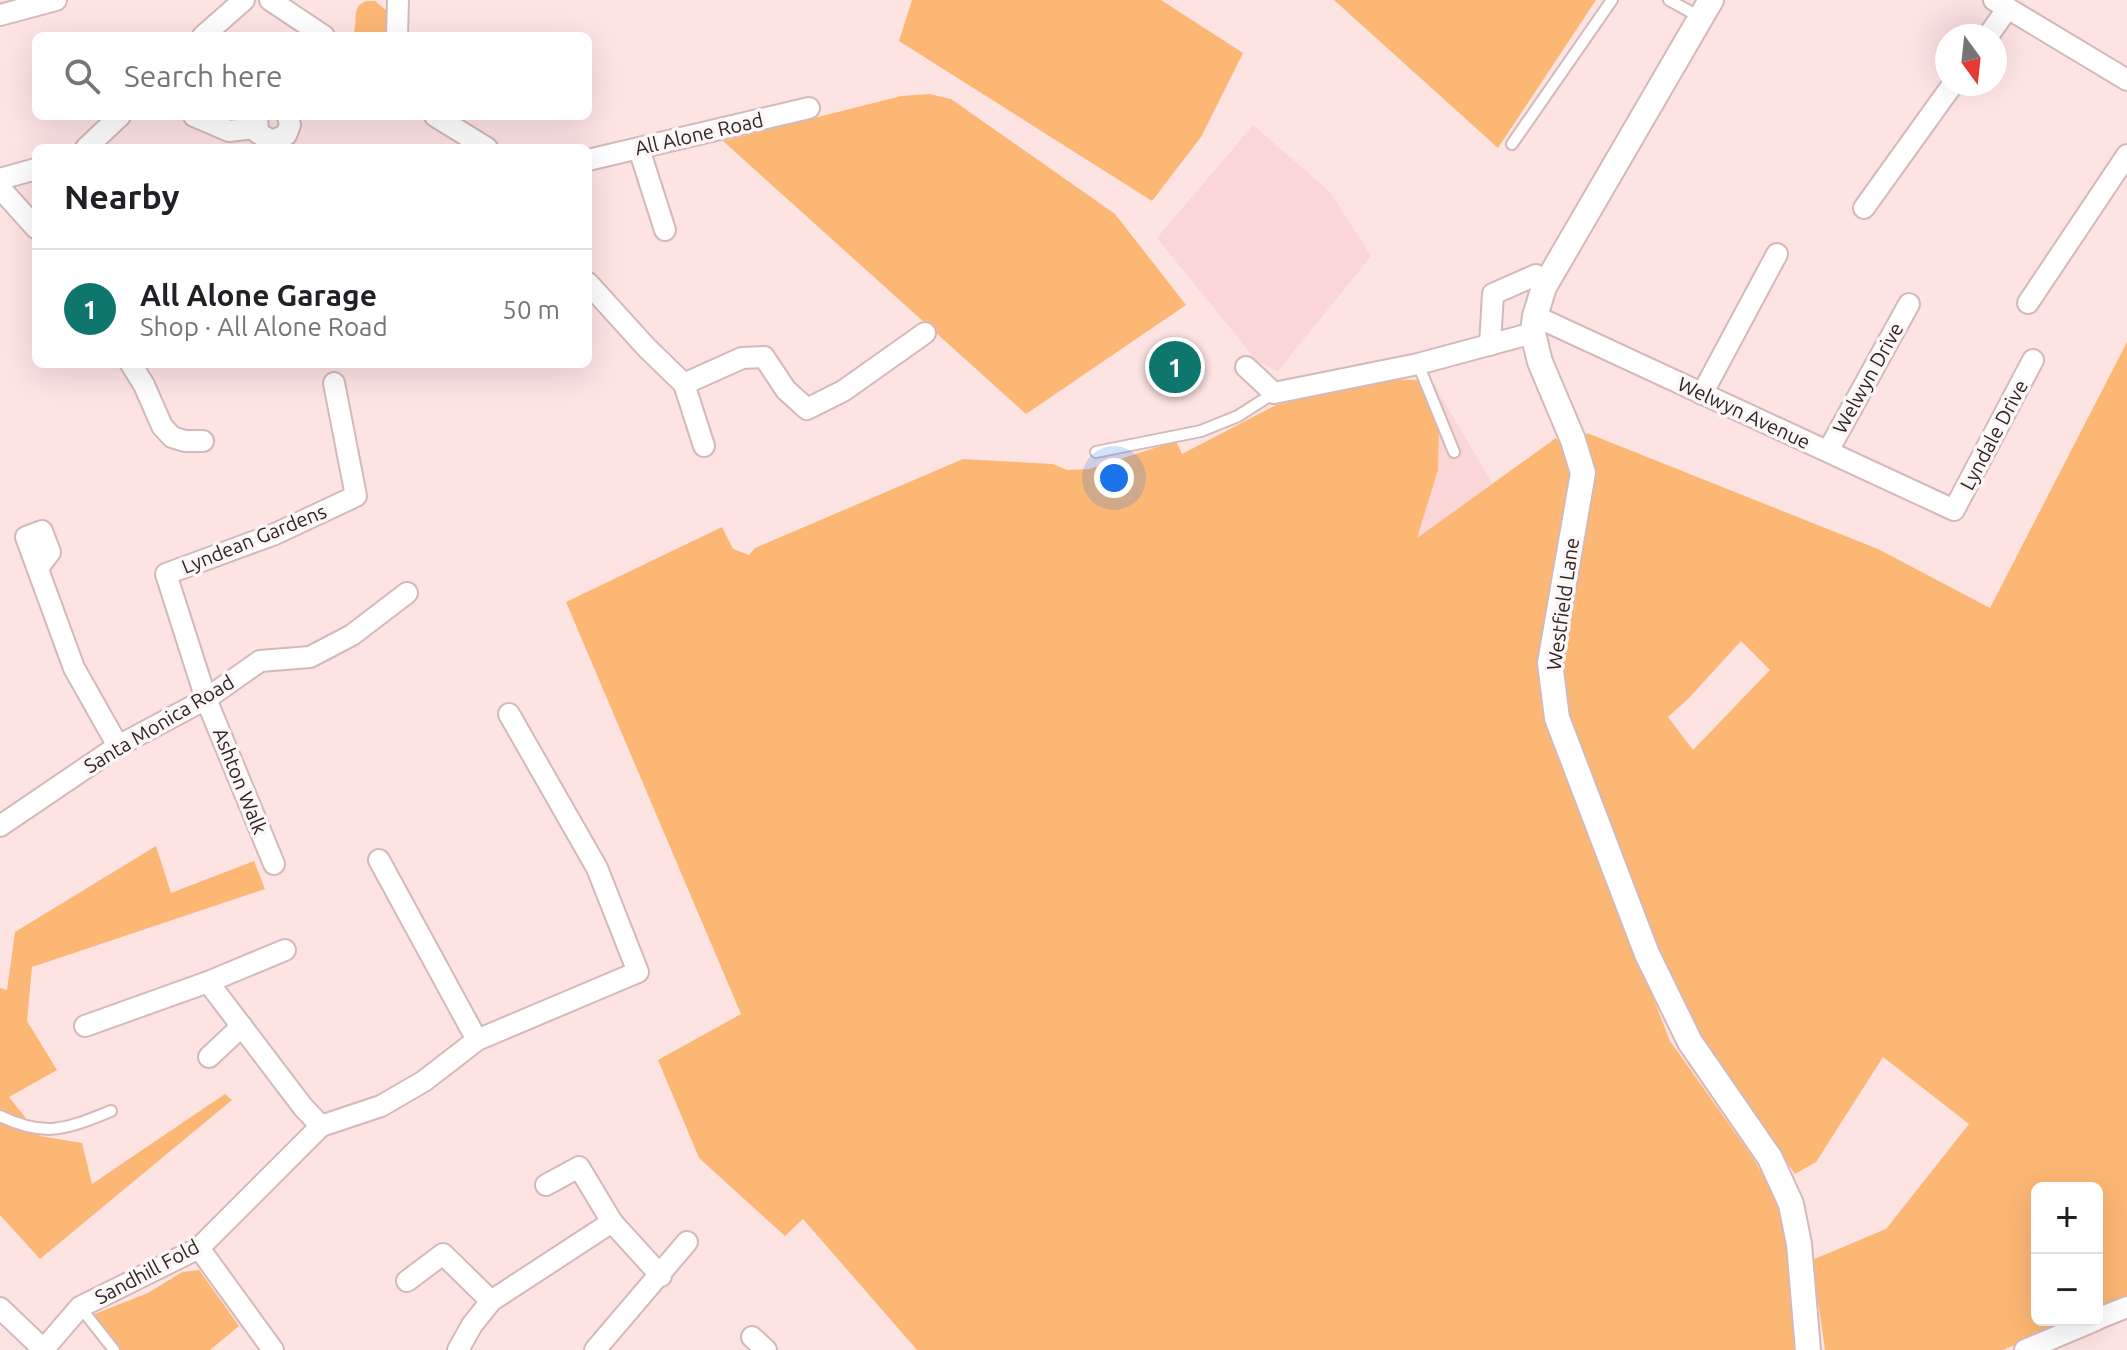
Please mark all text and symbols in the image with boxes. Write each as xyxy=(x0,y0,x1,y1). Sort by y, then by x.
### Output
north arrow xyxy=(1935,24,2007,96)
search box xyxy=(32,32,592,120)
icon: search xyxy=(60,54,104,98)
text: Search here xyxy=(124,59,283,93)
street label: All Alone Road xyxy=(632,108,765,159)
text: Nearby xyxy=(64,177,179,215)
text: All Alone Garage xyxy=(140,278,377,312)
text: 1 xyxy=(83,295,97,324)
text: 50 m xyxy=(502,295,560,324)
text: Shop · All Alone Road xyxy=(140,312,388,341)
street label: Welwyn Drive xyxy=(1828,318,1908,437)
pin: 1 xyxy=(1149,337,1201,397)
street label: Welwyn Avenue xyxy=(1674,372,1814,453)
street label: Lyndale Drive xyxy=(1955,376,2032,494)
your location xyxy=(1094,458,1134,498)
street label: Lyndean Gardens xyxy=(178,499,329,578)
street label: Westfield Lane xyxy=(1542,536,1583,672)
street label: Santa Monica Road xyxy=(80,670,238,777)
street label: Ashton Walk xyxy=(209,724,272,837)
map controls xyxy=(2031,1182,2103,1326)
button: + xyxy=(2031,1182,2103,1254)
street label: Sandhill Fold xyxy=(91,1235,203,1309)
button: − xyxy=(2031,1254,2103,1326)

